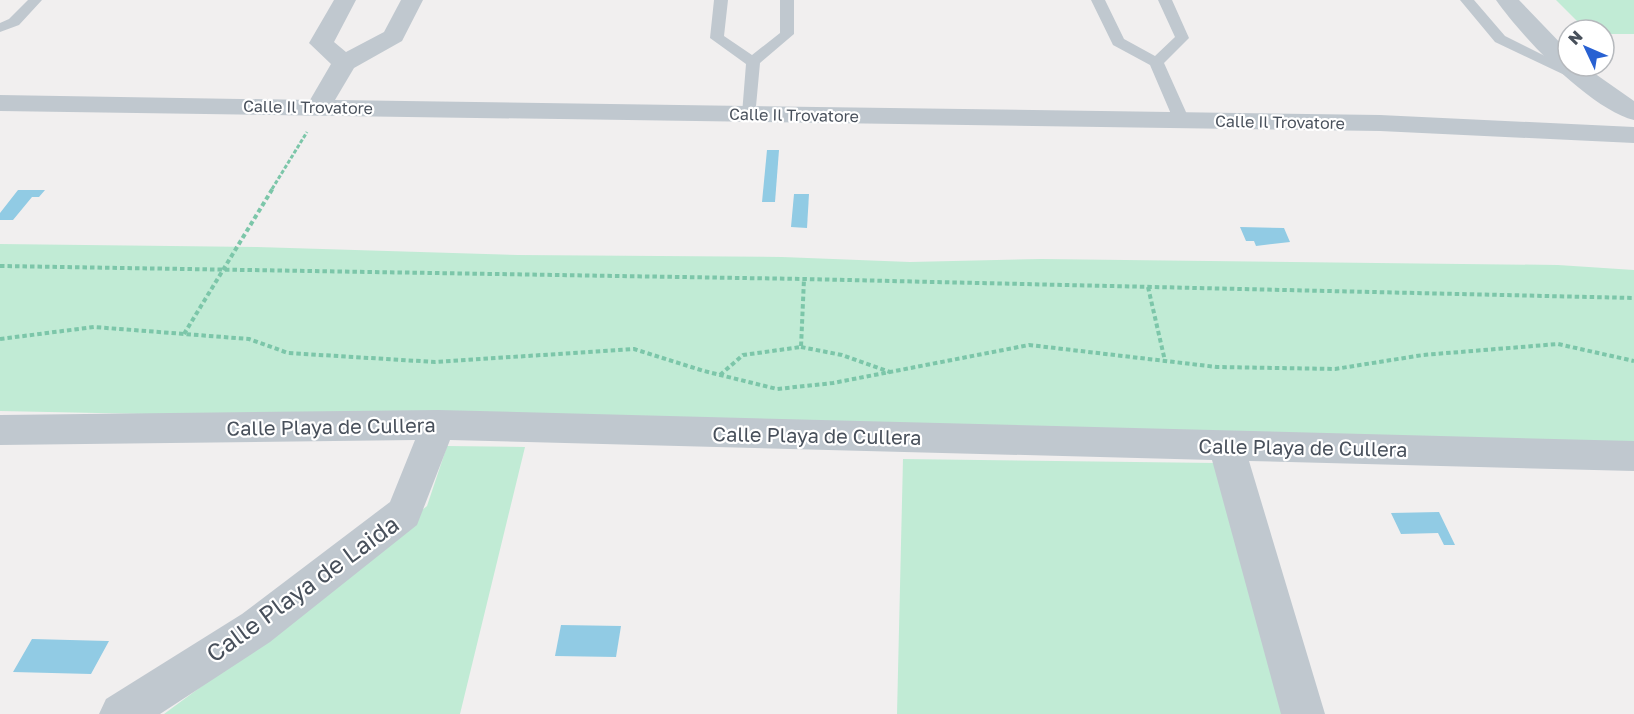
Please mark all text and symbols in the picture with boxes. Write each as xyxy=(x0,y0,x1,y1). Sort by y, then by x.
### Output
north arrow xyxy=(1556,18,1616,78)
text: N xyxy=(1564,26,1587,49)
street label: Calle Il Trovatore xyxy=(243,96,373,118)
street label: Calle Il Trovatore xyxy=(729,104,859,126)
street label: Calle Il Trovatore xyxy=(1215,111,1345,133)
street label: Calle Playa de Cullera xyxy=(226,412,436,440)
street label: Calle Playa de Cullera xyxy=(712,421,922,449)
street label: Calle Playa de Cullera xyxy=(1198,433,1408,461)
street label: Calle Playa de Laida xyxy=(200,508,404,668)

